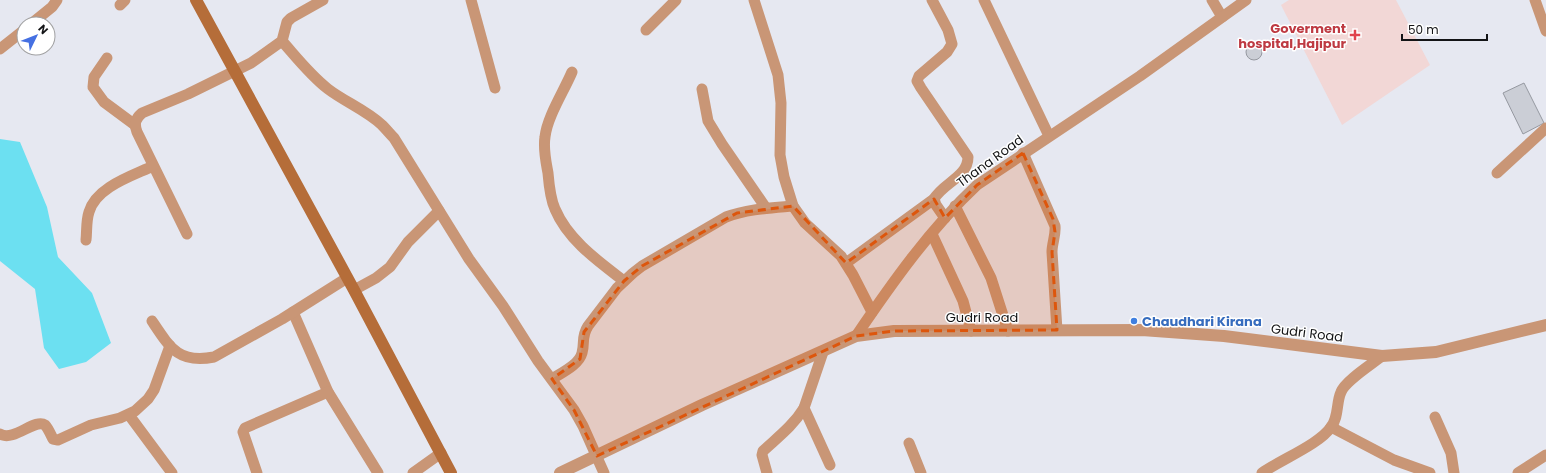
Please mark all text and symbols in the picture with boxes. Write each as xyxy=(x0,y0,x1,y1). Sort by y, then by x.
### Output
north arrow xyxy=(16,16,56,56)
scale bar xyxy=(1402,16,1487,42)
place label: Goverment hospital,Hajipur xyxy=(1238,19,1346,53)
text: N xyxy=(35,21,52,38)
text: 50 m xyxy=(1408,21,1439,38)
marker: Goverment hospital,Hajipur xyxy=(1349,29,1361,41)
street label: Thana Road xyxy=(953,130,1027,192)
street label: Gudri Road xyxy=(946,308,1018,327)
place label: Chaudhari Kirana xyxy=(1142,312,1262,331)
marker: Chaudhari Kirana xyxy=(1129,316,1139,326)
street label: Gudri Road xyxy=(1270,319,1344,347)

